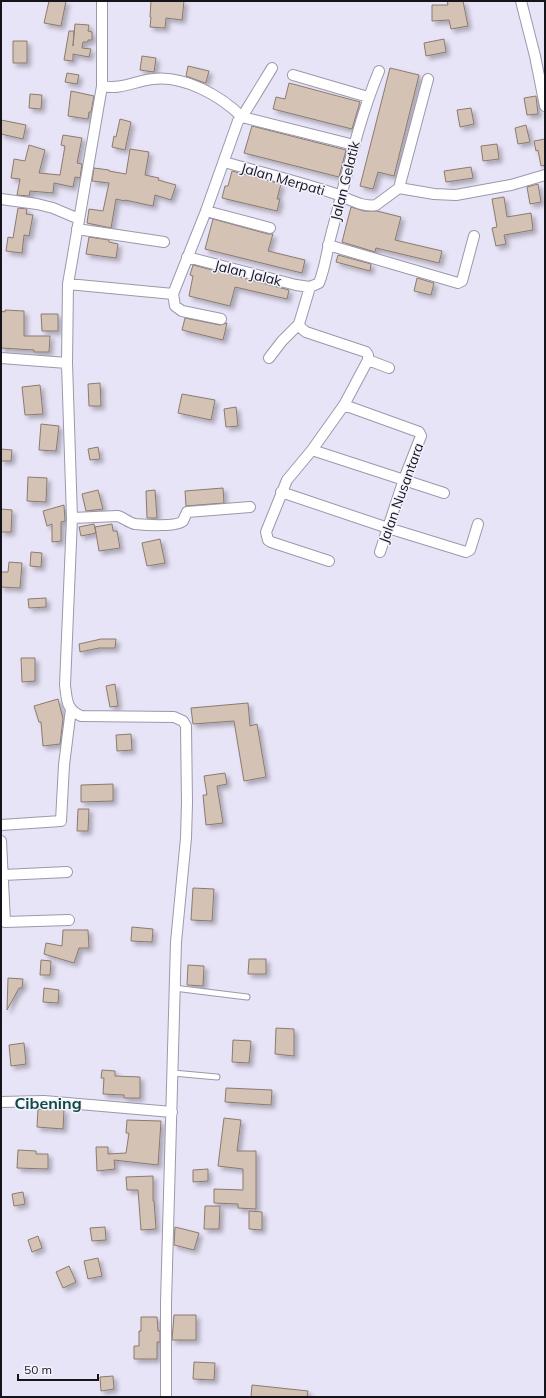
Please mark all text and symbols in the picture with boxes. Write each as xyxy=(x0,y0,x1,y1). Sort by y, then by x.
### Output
street label: Jalan Gelatik xyxy=(326,138,364,223)
street label: Jalan Merpati xyxy=(239,158,327,200)
street label: Jalan Jalak xyxy=(213,256,284,290)
street label: Jalan Nusantara xyxy=(375,440,427,546)
district label: Cibening xyxy=(14,1093,82,1113)
scale bar xyxy=(18,1356,98,1382)
text: 50 m xyxy=(24,1362,52,1377)

